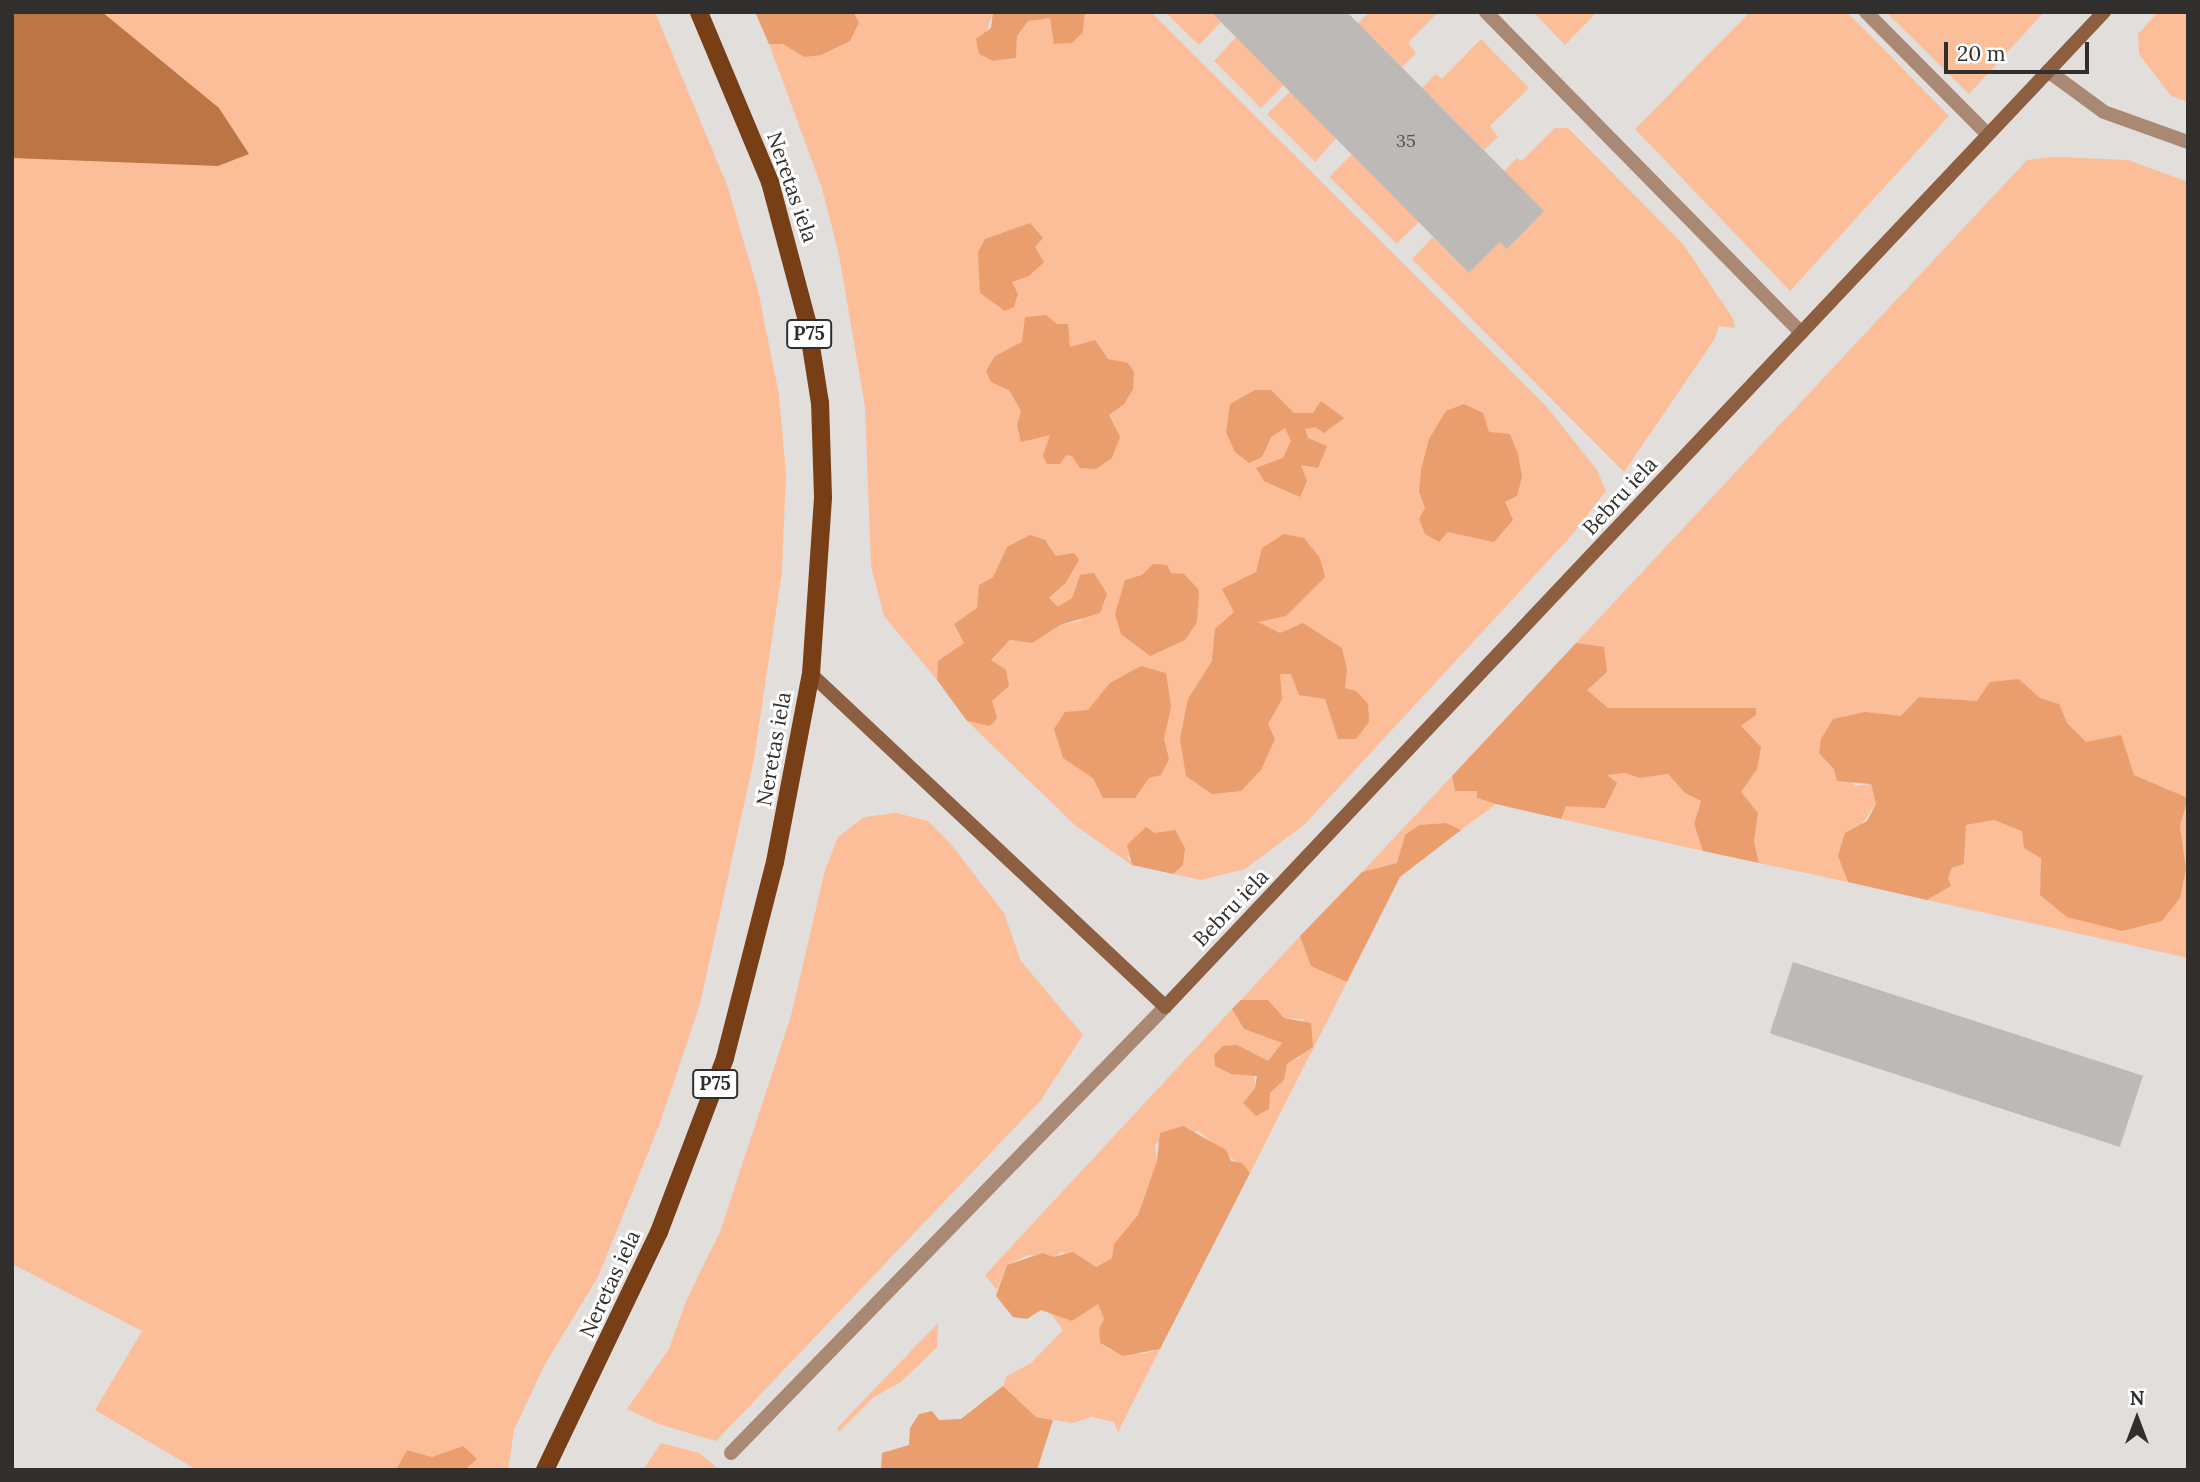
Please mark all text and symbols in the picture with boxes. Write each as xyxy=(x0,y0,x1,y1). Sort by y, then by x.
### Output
scale bar xyxy=(1948,28,2093,72)
text: 20 m xyxy=(1957,40,2006,67)
street label: Neretas iela xyxy=(761,128,823,246)
house number: 35 xyxy=(1396,130,1416,152)
road number: P75 xyxy=(784,318,834,350)
street label: Bebru iela xyxy=(1577,452,1663,540)
street label: Neretas iela xyxy=(752,690,796,808)
street label: Bebru iela xyxy=(1188,864,1274,952)
road number: P75 xyxy=(690,1068,740,1100)
street label: Neretas iela xyxy=(574,1226,646,1342)
north arrow xyxy=(2102,1384,2172,1454)
text: N xyxy=(2130,1386,2144,1410)

